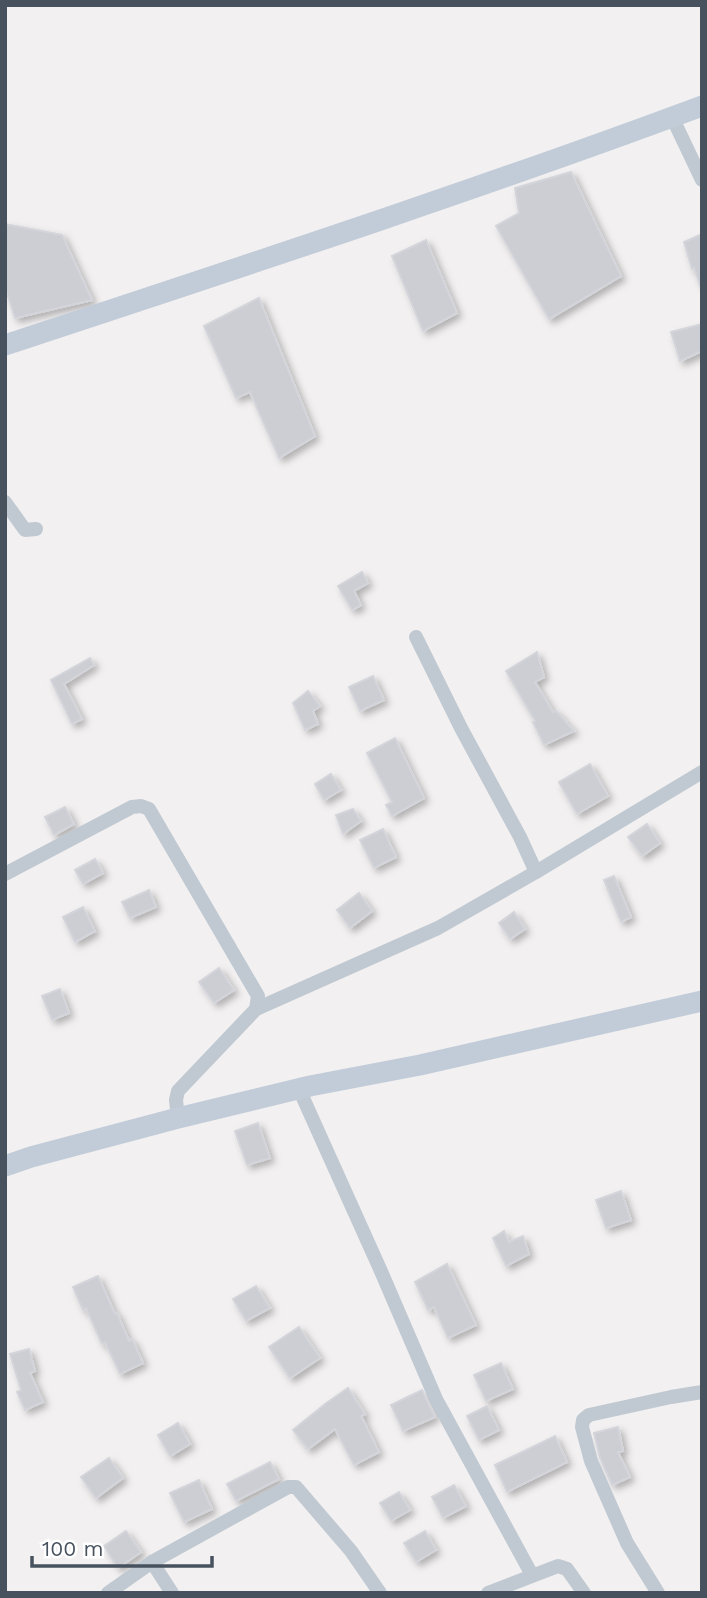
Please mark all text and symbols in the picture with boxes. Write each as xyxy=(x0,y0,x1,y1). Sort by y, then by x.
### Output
scale bar xyxy=(32,1524,212,1568)
text: 100 m xyxy=(42,1536,104,1561)

